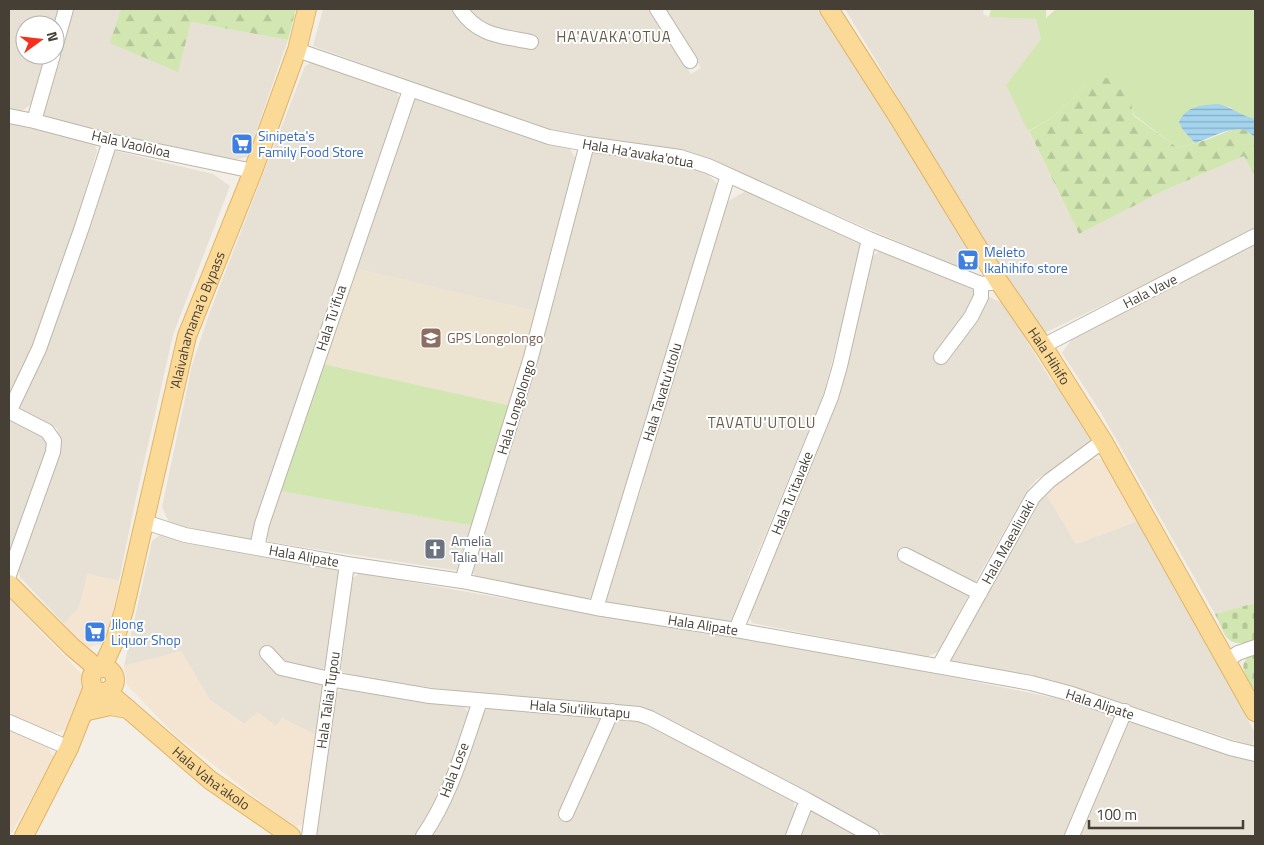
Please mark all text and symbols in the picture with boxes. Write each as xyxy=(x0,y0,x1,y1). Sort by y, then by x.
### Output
north arrow xyxy=(15,15,65,65)
district label: HA'AVAKA'OTUA xyxy=(556,25,672,48)
text: N xyxy=(42,29,64,44)
street label: Hala Vaolōloa xyxy=(90,124,173,163)
place label: Sinipeta's Family Food Store xyxy=(258,125,364,162)
supermarket icon: Sinipeta's Family Food Store xyxy=(230,132,254,156)
street label: Hala Ha'avaka'otua xyxy=(581,132,695,173)
place label: Meleto Ikahihifo store xyxy=(984,241,1068,278)
street label: 'Alaivahamama'o Bypass xyxy=(164,248,230,392)
supermarket icon: Meleto Ikahihifo store xyxy=(956,248,980,272)
street label: Hala Vave xyxy=(1119,268,1180,313)
street label: Hala Tu'ifua xyxy=(310,282,351,354)
street label: Hala Hihifo xyxy=(1023,323,1076,389)
school or university icon: GPS Longolongo xyxy=(419,326,443,350)
place label: GPS Longolongo xyxy=(447,327,543,348)
street label: Hala Tavatu'utolu xyxy=(637,340,686,444)
street label: Hala Longolongo xyxy=(491,357,540,457)
district label: TAVATU'UTOLU xyxy=(708,411,816,434)
street label: Hala Tu'itavake xyxy=(765,448,818,538)
street label: Hala Maealiuaki xyxy=(976,496,1039,588)
place label: Amelia Talia Hall xyxy=(451,530,503,567)
church icon: Amelia Talia Hall xyxy=(423,537,447,561)
street label: Hala Alipate xyxy=(267,539,341,572)
street label: Hala Alipate xyxy=(666,609,740,640)
place label: Jilong Liquor Shop xyxy=(111,613,181,650)
supermarket icon: Jilong Liquor Shop xyxy=(83,620,107,644)
street label: Hala Taliai Tupou xyxy=(310,650,345,750)
street label: Hala Alipate xyxy=(1063,683,1137,724)
street label: Hala Siu'ilikutapu xyxy=(529,694,631,723)
street label: Hala Lose xyxy=(433,739,474,800)
street label: Hala Vaha'akolo xyxy=(168,741,255,815)
scale bar xyxy=(1089,798,1243,830)
text: 100 m xyxy=(1096,803,1137,826)

